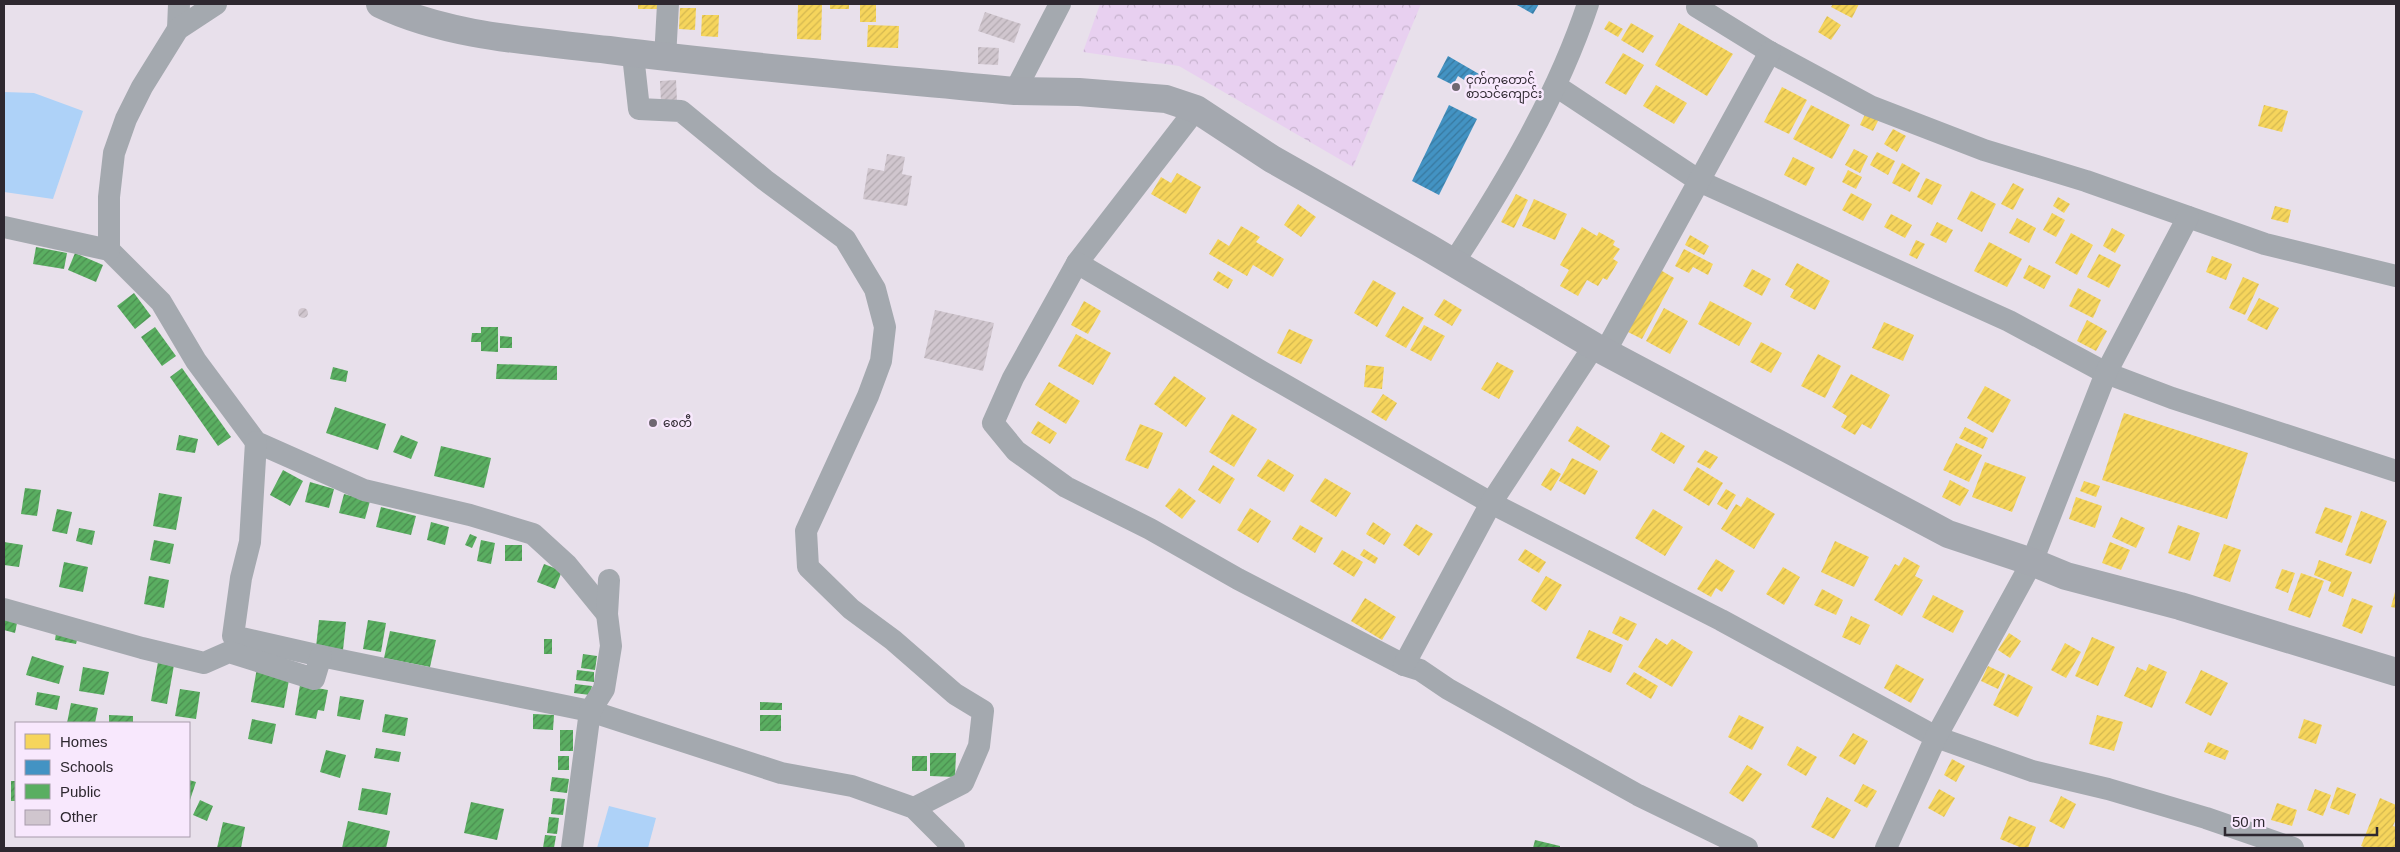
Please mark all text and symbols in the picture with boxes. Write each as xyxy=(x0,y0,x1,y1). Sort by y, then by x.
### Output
place label: ငှက်ကတောင် စာသင်ကျောင်း xyxy=(1466,71,1542,104)
marker: ငှက်ကတောင် စာသင်ကျောင်း xyxy=(1450,81,1462,93)
place label: စေတီ xyxy=(663,414,692,430)
marker: စေတီ xyxy=(647,417,659,429)
legend xyxy=(15,722,190,837)
text: Homes xyxy=(60,733,108,750)
text: Schools xyxy=(60,758,113,775)
text: Public xyxy=(60,783,101,800)
scale bar xyxy=(2225,804,2378,836)
text: Other xyxy=(60,808,98,825)
text: 50 m xyxy=(2232,813,2265,830)

